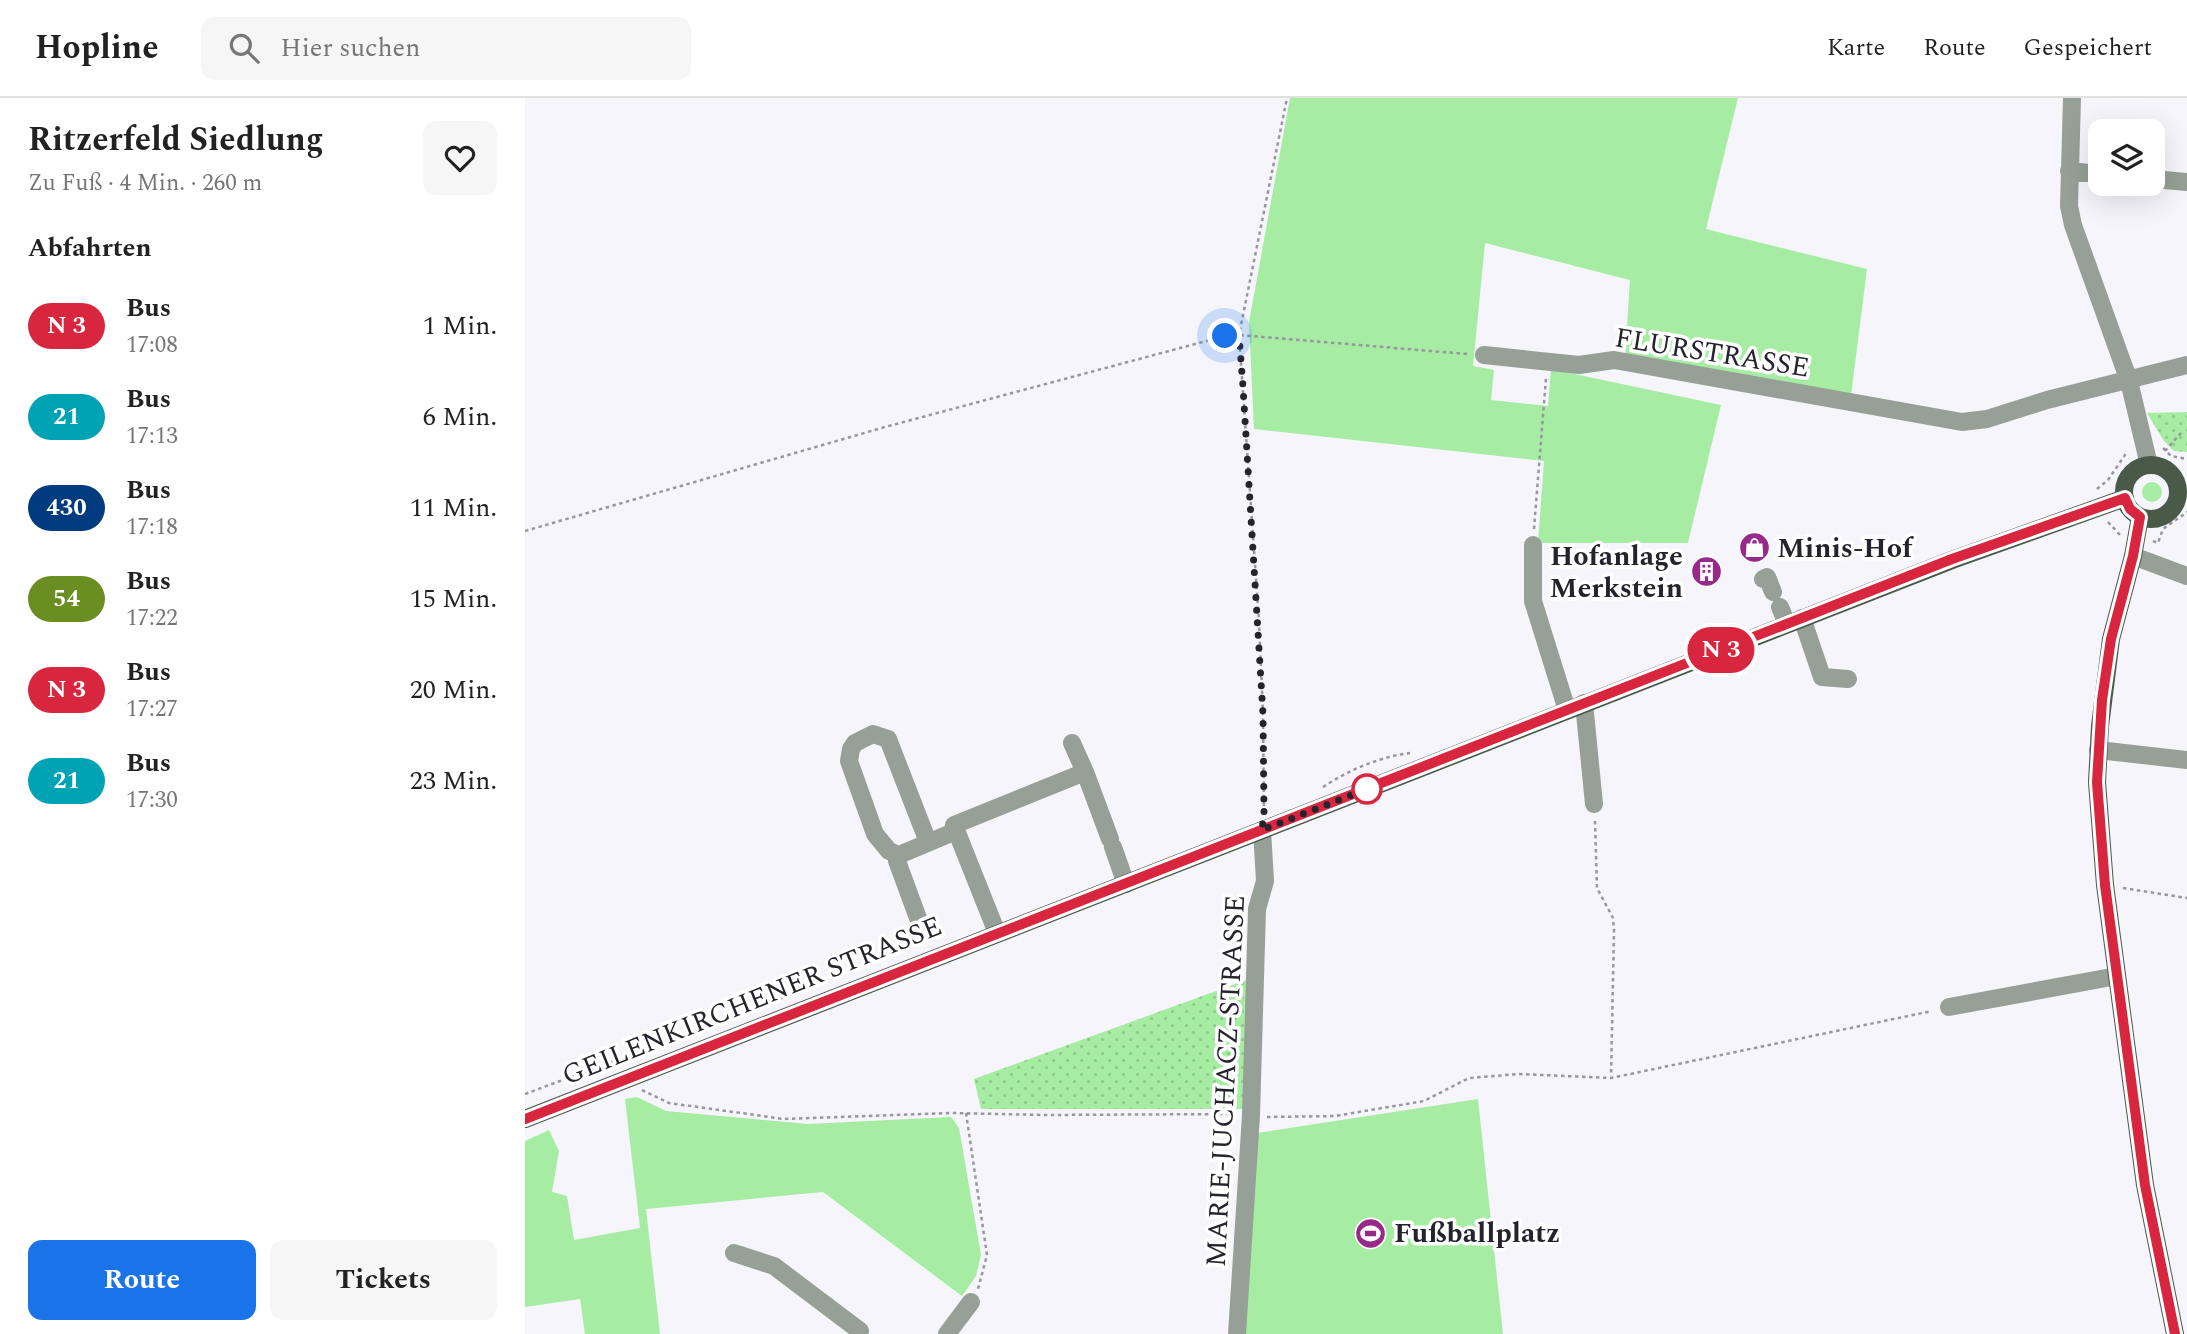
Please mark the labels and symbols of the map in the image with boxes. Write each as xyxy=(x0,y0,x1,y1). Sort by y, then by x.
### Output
street label: FLURSTRASSE xyxy=(1612,316,1812,390)
your location xyxy=(1207,318,1242,353)
place label: Minis-Hof xyxy=(1777,527,1914,570)
shop icon: Minis-Hof xyxy=(1737,531,1771,565)
place label: Hofanlage Merkstein xyxy=(1550,535,1683,610)
building icon: Hofanlage Merkstein xyxy=(1689,555,1723,589)
line badge: N 3 xyxy=(1681,627,1761,673)
unlabelled marker xyxy=(1352,774,1382,804)
street label: MARIE-JUCHACZ-STRASSE xyxy=(1195,894,1257,1268)
street label: GEILENKIRCHENER STRASSE xyxy=(556,905,948,1097)
place label: Fußballplatz xyxy=(1394,1212,1560,1255)
sports icon: Fußballplatz xyxy=(1354,1216,1388,1250)

